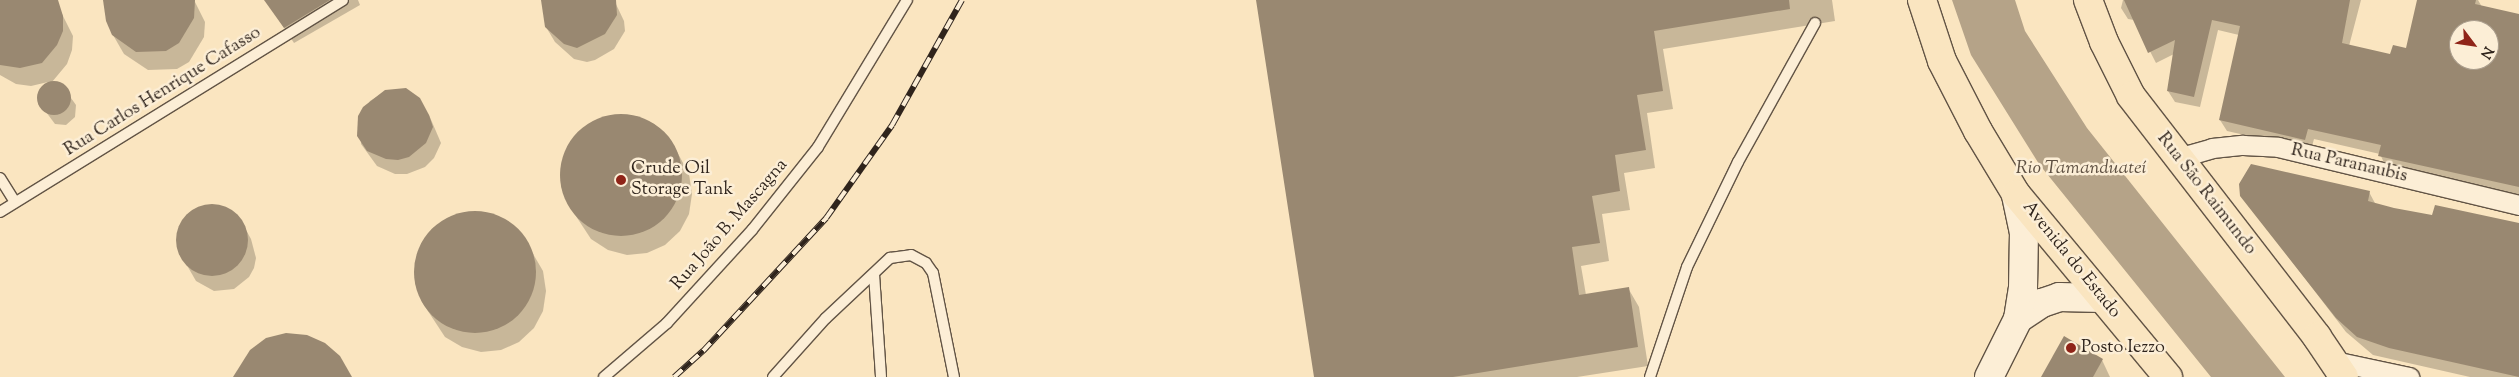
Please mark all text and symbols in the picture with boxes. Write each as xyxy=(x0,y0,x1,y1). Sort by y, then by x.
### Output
north arrow xyxy=(2449,20,2499,70)
street label: Rua Carlos Henrique Cafasso xyxy=(61,22,265,162)
text: N xyxy=(2475,42,2497,62)
street label: Rua São Raimundo xyxy=(2152,129,2260,259)
street label: Rua Paranaubis xyxy=(2289,140,2409,188)
street label: Rua João B. Mascagna xyxy=(667,155,793,295)
water label: Rio Tamanduateí xyxy=(2016,158,2146,180)
place label: Crude Oil Storage Tank xyxy=(631,159,733,202)
marker: Crude Oil Storage Tank xyxy=(615,174,627,186)
street label: Avenida do Estado xyxy=(2017,197,2125,323)
place label: Posto Iezzo xyxy=(2081,337,2165,359)
marker: Posto Iezzo xyxy=(2065,342,2077,354)

